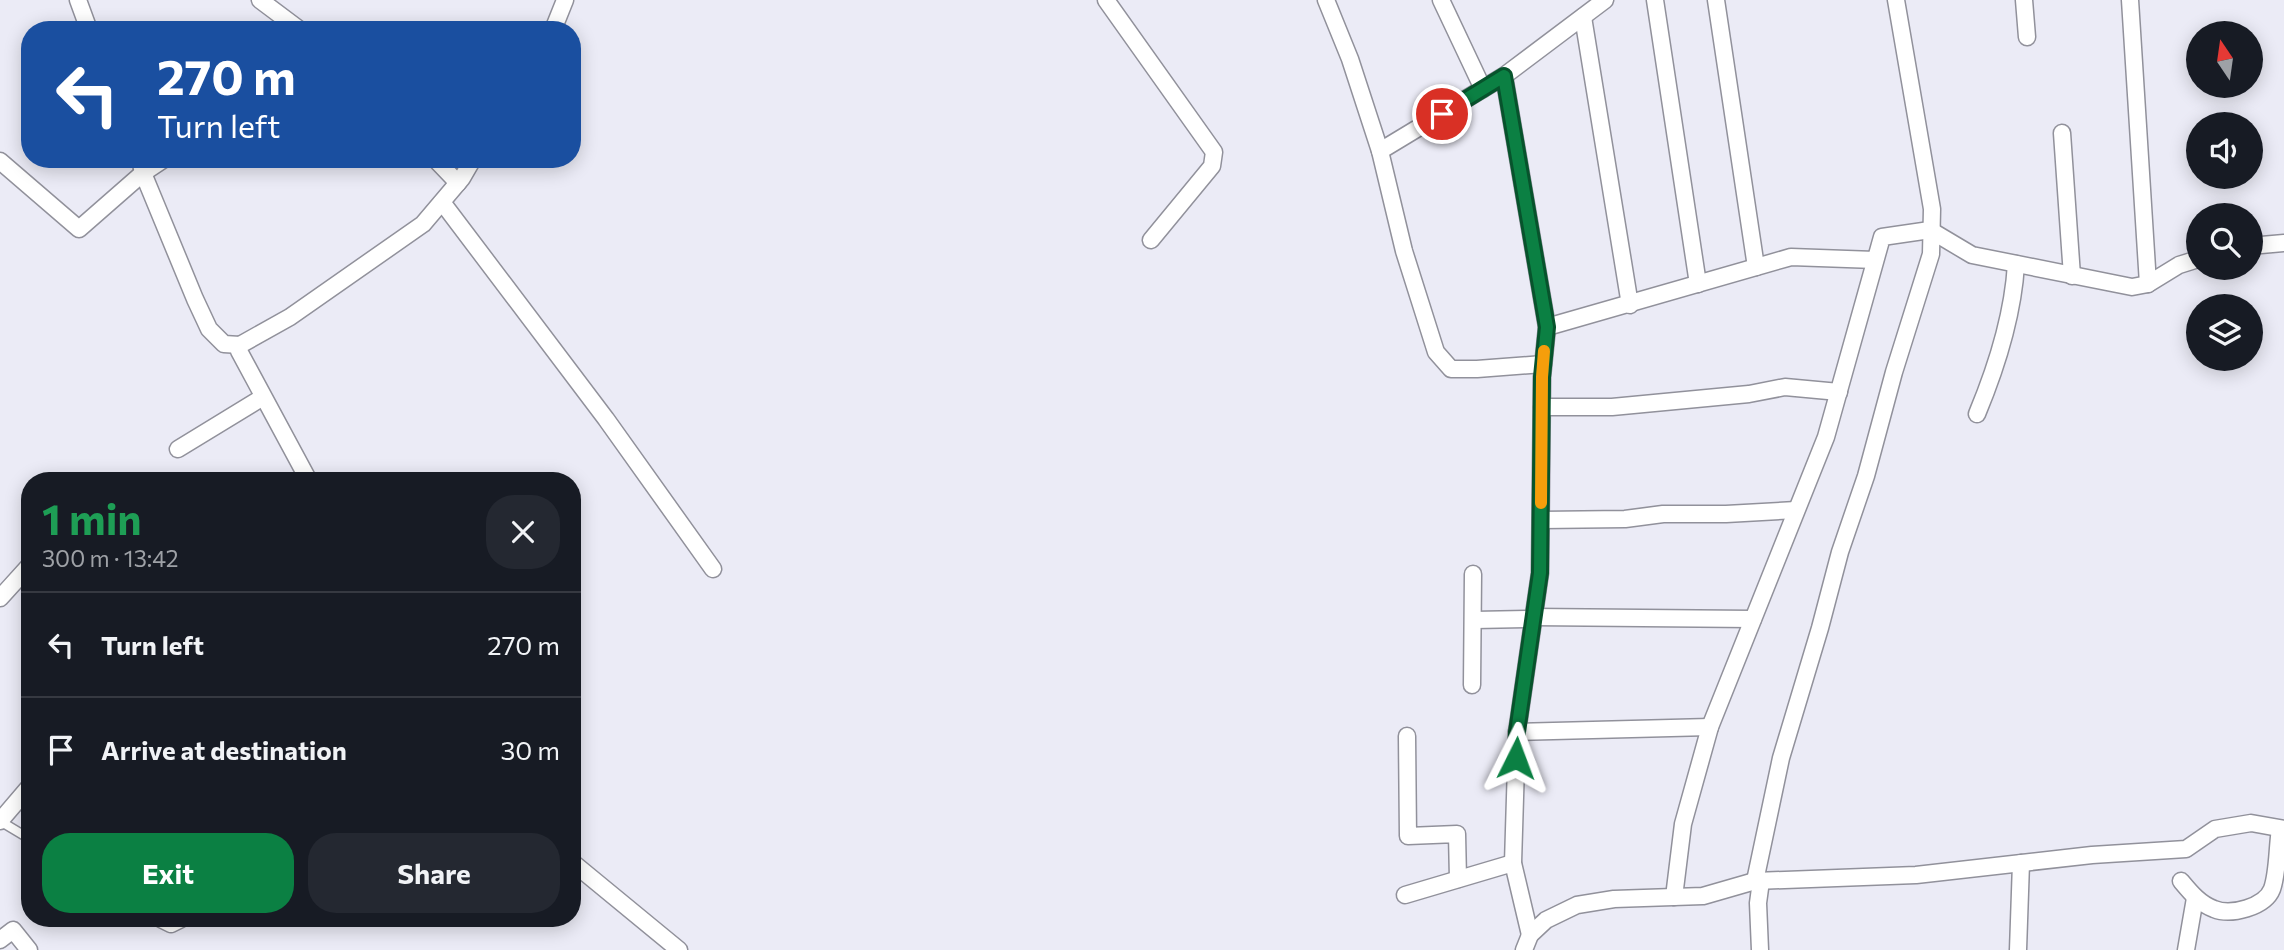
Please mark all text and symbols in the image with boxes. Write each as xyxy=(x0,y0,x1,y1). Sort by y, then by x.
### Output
north arrow xyxy=(2186,21,2263,98)
map controls xyxy=(2186,21,2263,371)
text: 270 m xyxy=(157,45,296,105)
icon: left xyxy=(42,49,133,140)
pin xyxy=(1412,84,1472,144)
icon: arrive xyxy=(1423,95,1461,133)
text: Turn left xyxy=(157,105,281,145)
button: sound xyxy=(2186,112,2263,189)
button: search xyxy=(2186,203,2263,280)
button: layers xyxy=(2186,294,2263,371)
text: 1 min xyxy=(42,492,142,544)
button: close xyxy=(486,495,560,569)
text: 300 m · 13:42 xyxy=(42,544,178,572)
icon: left xyxy=(42,626,80,664)
text: Turn left xyxy=(101,629,204,660)
text: 270 m xyxy=(487,629,560,660)
position arrow xyxy=(1479,721,1553,795)
icon: arrive xyxy=(42,731,80,769)
text: Arrive at destination xyxy=(101,734,347,765)
text: 30 m xyxy=(501,734,560,765)
button: Exit xyxy=(42,833,294,913)
button: Share xyxy=(308,833,560,913)

